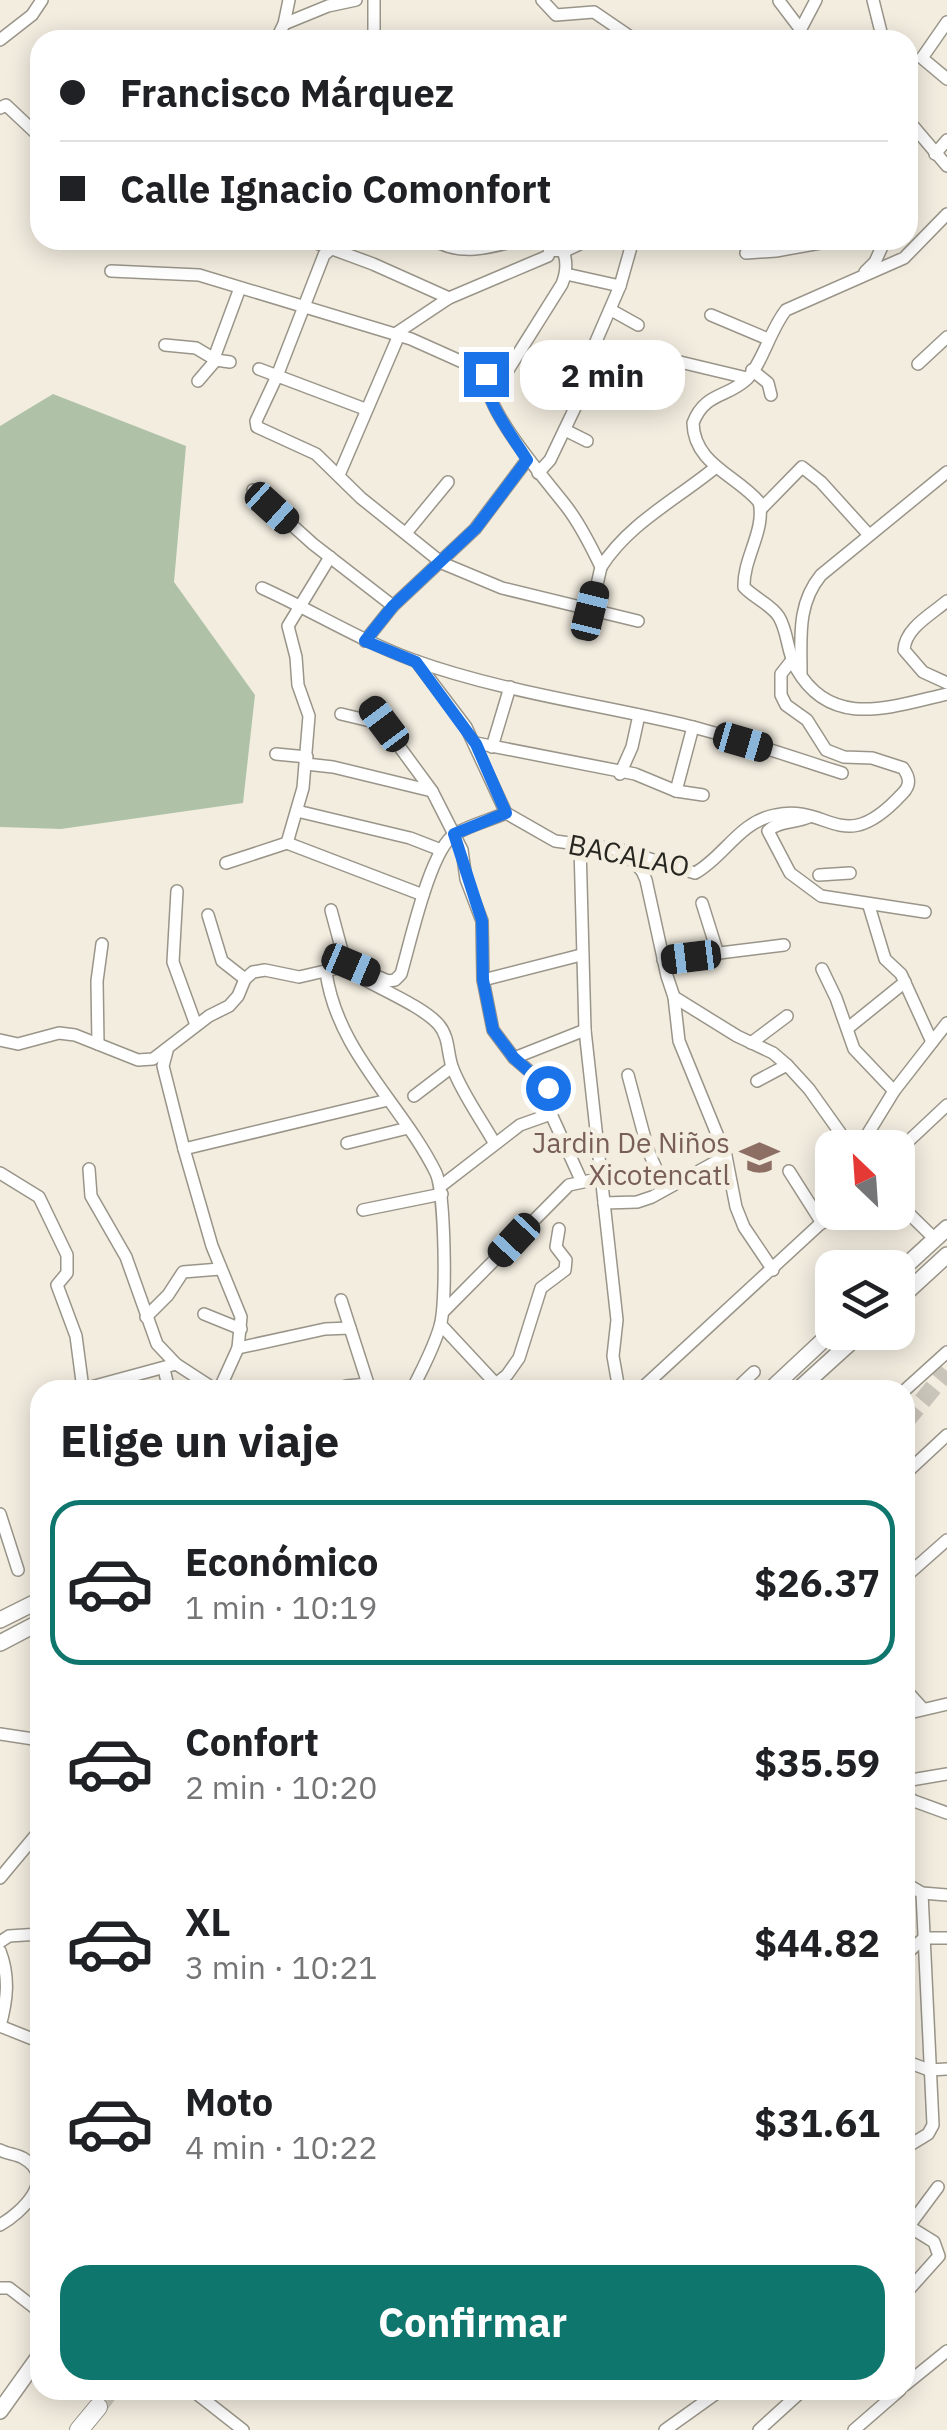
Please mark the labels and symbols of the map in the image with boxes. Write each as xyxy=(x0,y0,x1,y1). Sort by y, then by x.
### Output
callout: 2 min xyxy=(521,339,686,409)
route end xyxy=(464,352,509,397)
car xyxy=(240,477,304,539)
car xyxy=(568,578,612,644)
car xyxy=(354,691,414,757)
car xyxy=(710,719,776,765)
street label: BACALAO xyxy=(565,825,693,885)
car xyxy=(659,938,723,976)
car xyxy=(318,939,384,991)
route start xyxy=(526,1066,571,1111)
place label: Jardin De Niños Xicotencatl xyxy=(532,1124,730,1193)
north arrow xyxy=(815,1130,915,1230)
school or university icon: Jardin De Niños Xicotencatl xyxy=(739,1137,781,1179)
car xyxy=(483,1208,545,1272)

